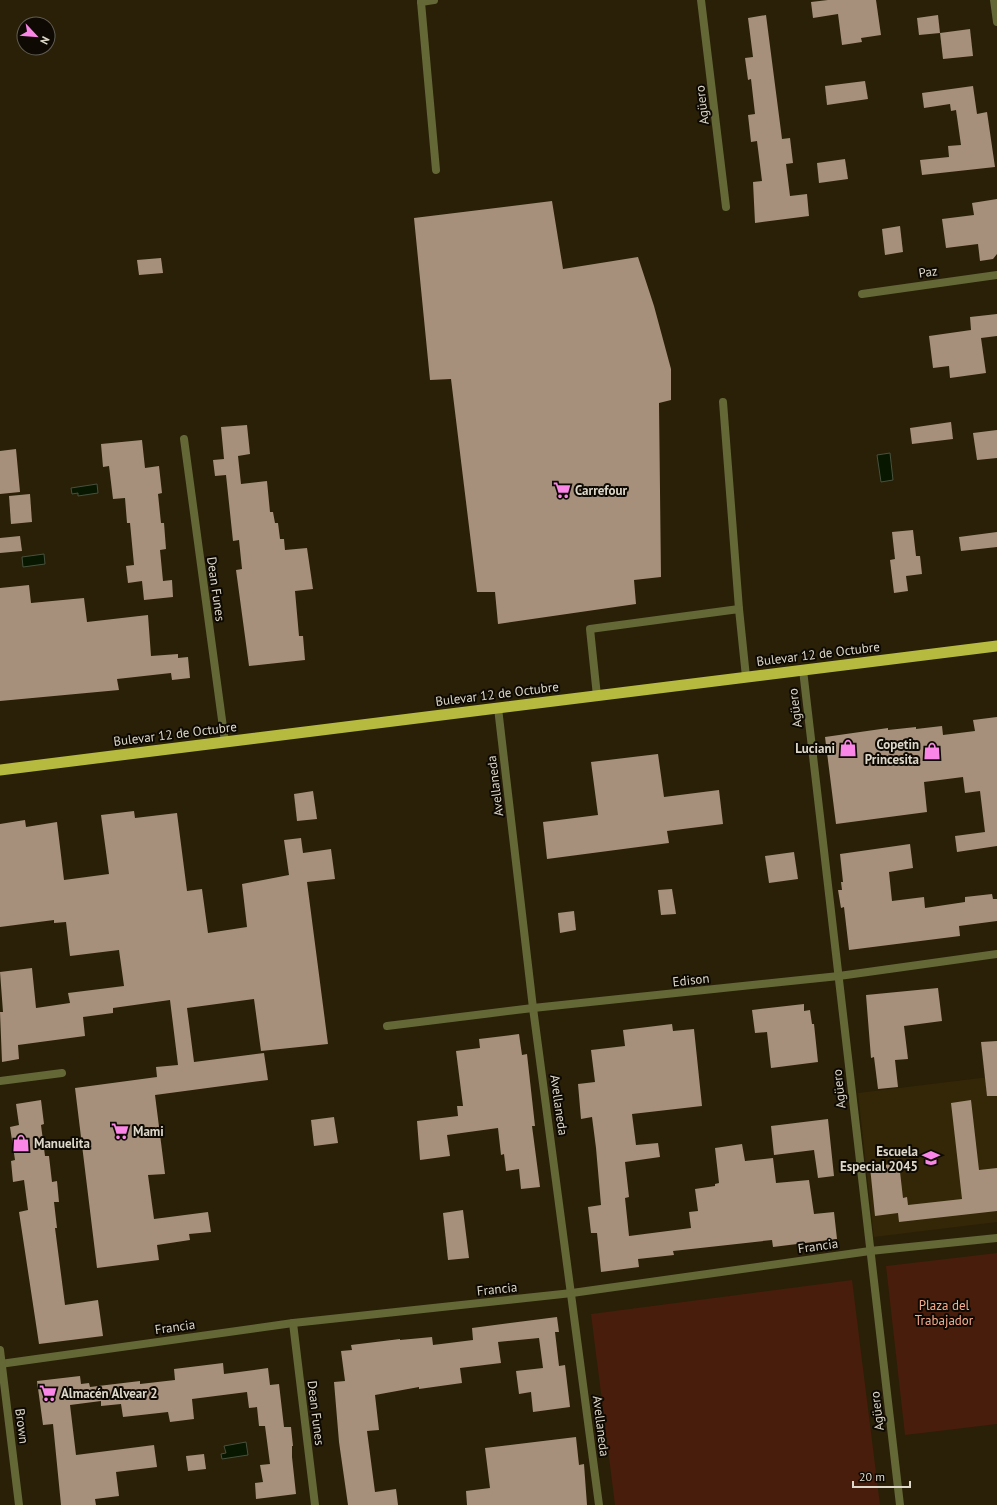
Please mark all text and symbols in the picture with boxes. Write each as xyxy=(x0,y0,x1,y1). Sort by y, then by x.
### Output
north arrow xyxy=(16,16,56,56)
text: N xyxy=(37,34,53,47)
street label: Agüero xyxy=(691,84,713,126)
street label: Paz xyxy=(917,262,939,282)
supermarket icon: Carrefour xyxy=(552,480,572,500)
place label: Carrefour xyxy=(575,482,627,499)
street label: Dean Funes xyxy=(203,556,229,622)
street label: Bulevar 12 de Octubre xyxy=(755,638,881,670)
street label: Bulevar 12 de Octubre xyxy=(434,678,560,710)
street label: Agüero xyxy=(784,687,806,729)
street label: Bulevar 12 de Octubre xyxy=(112,718,238,750)
place label: Copetin Princesita xyxy=(865,736,919,768)
shop icon: Luciani xyxy=(838,738,858,758)
place label: Luciani xyxy=(795,740,835,757)
shop icon: Copetin Princesita xyxy=(922,741,942,761)
street label: Avellaneda xyxy=(483,755,507,817)
street label: Edison xyxy=(672,970,710,990)
street label: Agüero xyxy=(828,1068,850,1109)
street label: Avellaneda xyxy=(546,1074,572,1136)
supermarket icon: Mami xyxy=(110,1121,130,1141)
place label: Mami xyxy=(133,1123,164,1140)
shop icon: Manuelita xyxy=(11,1133,31,1153)
place label: Manuelita xyxy=(34,1135,90,1152)
place label: Escuela Especial 2045 xyxy=(840,1143,918,1175)
school or university icon: Escuela Especial 2045 xyxy=(921,1148,941,1168)
street label: Francia xyxy=(797,1235,839,1257)
street label: Francia xyxy=(476,1278,518,1300)
park label: Plaza del Trabajador xyxy=(915,1297,974,1329)
street label: Francia xyxy=(154,1316,196,1338)
street label: Dean Funes xyxy=(304,1380,328,1446)
supermarket icon: Almacén Alvear 2 xyxy=(38,1383,58,1403)
place label: Almacén Alvear 2 xyxy=(61,1385,158,1402)
street label: Agüero xyxy=(866,1390,888,1432)
street label: Avellaneda xyxy=(589,1395,613,1457)
street label: Brown xyxy=(11,1407,33,1445)
scale bar xyxy=(853,1463,910,1489)
text: 20 m xyxy=(859,1469,885,1484)

